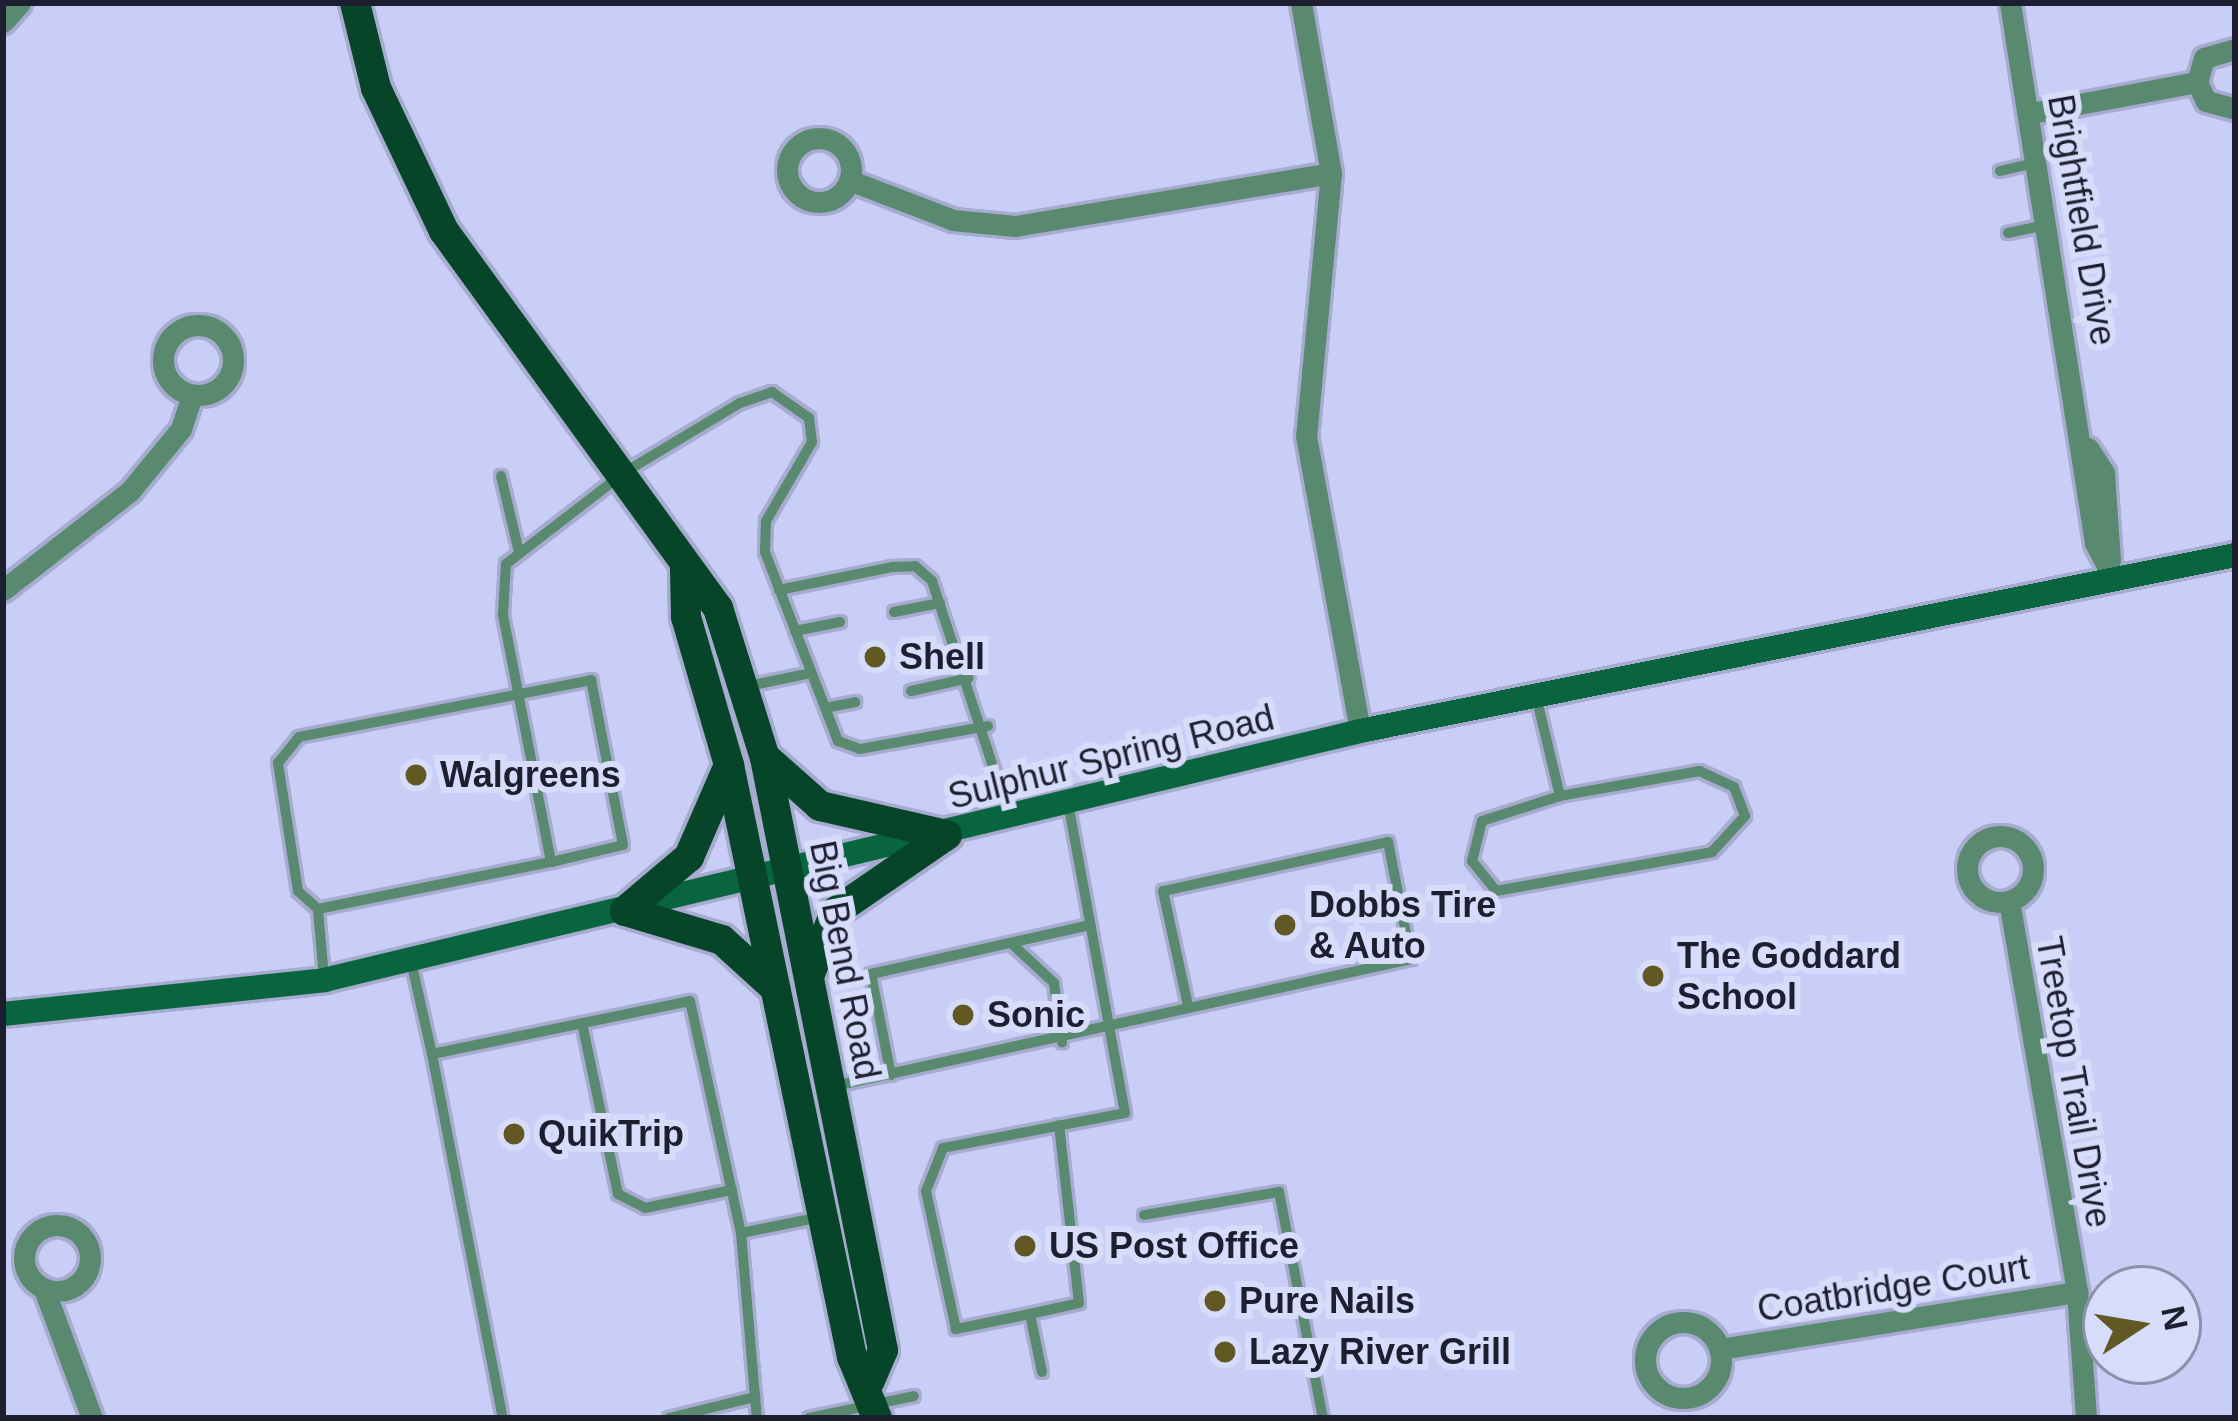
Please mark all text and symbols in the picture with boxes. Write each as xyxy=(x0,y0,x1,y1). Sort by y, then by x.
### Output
street label: Brightfield Drive xyxy=(2039,91,2125,349)
place label: Shell xyxy=(899,635,985,679)
marker: Shell xyxy=(862,644,888,670)
street label: Sulphur Spring Road xyxy=(944,696,1278,818)
place label: Walgreens xyxy=(440,753,621,797)
marker: Walgreens xyxy=(403,762,429,788)
street label: Big Bend Road xyxy=(801,837,889,1083)
place label: Dobbs Tire & Auto xyxy=(1309,882,1496,967)
marker: Dobbs Tire & Auto xyxy=(1272,912,1298,938)
place label: The Goddard School xyxy=(1677,933,1901,1018)
street label: Treetop Trail Drive xyxy=(2027,933,2121,1231)
marker: The Goddard School xyxy=(1640,963,1666,989)
place label: Sonic xyxy=(987,993,1085,1037)
marker: Sonic xyxy=(950,1002,976,1028)
place label: QuikTrip xyxy=(538,1112,684,1156)
marker: QuikTrip xyxy=(501,1121,527,1147)
place label: US Post Office xyxy=(1049,1224,1299,1268)
marker: US Post Office xyxy=(1012,1233,1038,1259)
street label: Coatbridge Court xyxy=(1754,1245,2032,1331)
north arrow xyxy=(2082,1265,2202,1385)
place label: Pure Nails xyxy=(1239,1279,1415,1323)
marker: Pure Nails xyxy=(1202,1288,1228,1314)
text: N xyxy=(2154,1303,2195,1334)
place label: Lazy River Grill xyxy=(1249,1330,1511,1374)
marker: Lazy River Grill xyxy=(1212,1339,1238,1365)

